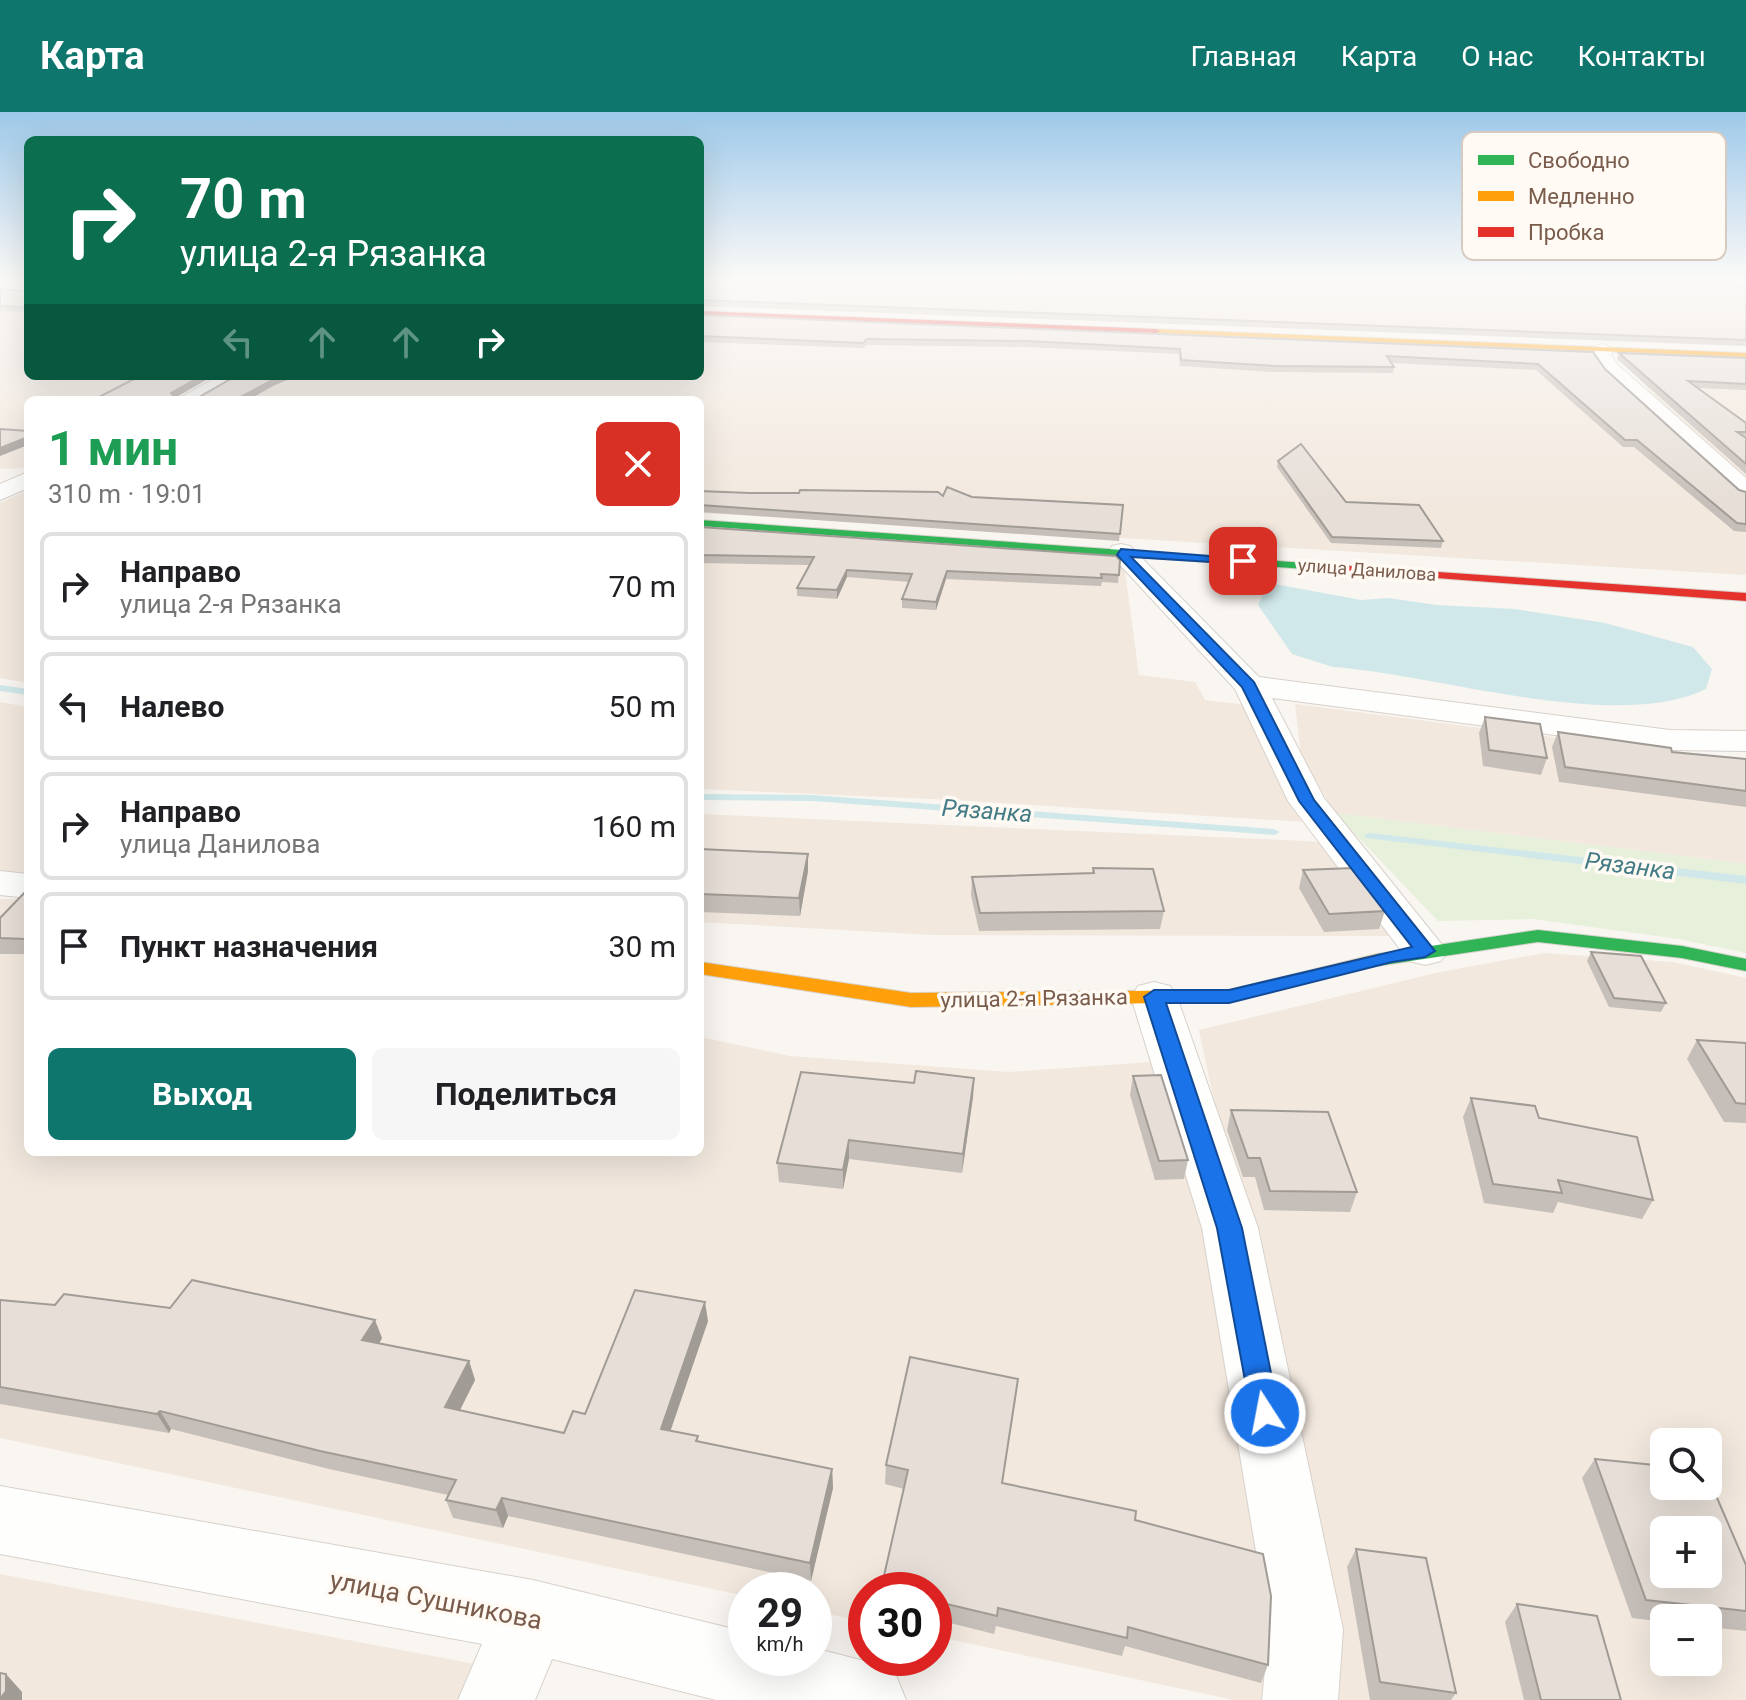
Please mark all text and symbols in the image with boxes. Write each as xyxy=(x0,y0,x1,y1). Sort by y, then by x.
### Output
text: Карта xyxy=(40,34,145,78)
text: Главная xyxy=(1190,40,1297,73)
text: Карта xyxy=(1341,40,1417,73)
text: О нас xyxy=(1461,40,1533,73)
text: Контакты xyxy=(1577,40,1706,73)
legend xyxy=(1462,132,1726,260)
text: Свободно xyxy=(1528,148,1630,173)
text: 70 m xyxy=(180,166,307,232)
icon: right xyxy=(48,168,152,272)
text: Медленно xyxy=(1528,184,1634,209)
text: Пробка xyxy=(1528,220,1604,245)
text: улица 2-я Рязанка xyxy=(180,233,487,275)
icon: left xyxy=(216,320,260,364)
icon: ahead xyxy=(300,320,344,364)
icon: ahead xyxy=(384,320,428,364)
icon: right xyxy=(468,320,512,364)
text: 1 мин xyxy=(48,420,178,477)
button: close xyxy=(596,422,680,506)
text: 310 m · 19:01 xyxy=(48,479,206,509)
pin xyxy=(1209,527,1277,595)
icon: arrive xyxy=(1221,539,1265,583)
text: Направо xyxy=(120,554,241,589)
street label: улица Данилова xyxy=(1297,554,1437,585)
icon: right xyxy=(52,564,96,608)
text: 70 m xyxy=(609,569,676,604)
text: улица 2-я Рязанка xyxy=(120,589,342,619)
icon: left xyxy=(52,684,96,728)
text: Налево xyxy=(120,689,224,724)
text: 50 m xyxy=(609,689,676,724)
text: Направо xyxy=(120,794,241,829)
water label: Рязанка xyxy=(941,794,1033,828)
icon: right xyxy=(52,804,96,848)
text: 160 m xyxy=(592,809,676,844)
text: улица Данилова xyxy=(120,829,320,859)
water label: Рязанка xyxy=(1583,847,1677,885)
icon: arrive xyxy=(52,924,96,968)
text: Пункт назначения xyxy=(120,929,378,964)
text: 30 m xyxy=(609,929,676,964)
street label: улица 2-я Рязанка xyxy=(940,984,1128,1013)
button: Выход xyxy=(48,1048,356,1140)
button: Поделиться xyxy=(372,1048,680,1140)
position arrow xyxy=(1223,1371,1307,1455)
map controls xyxy=(1650,1428,1722,1676)
button: search xyxy=(1650,1428,1722,1500)
button: + xyxy=(1650,1516,1722,1588)
street label: улица Сушникова xyxy=(327,1565,545,1635)
speed limit sign: 30 xyxy=(848,1572,952,1676)
text: 29 xyxy=(757,1590,803,1637)
button: − xyxy=(1650,1604,1722,1676)
text: km/h xyxy=(757,1632,803,1656)

